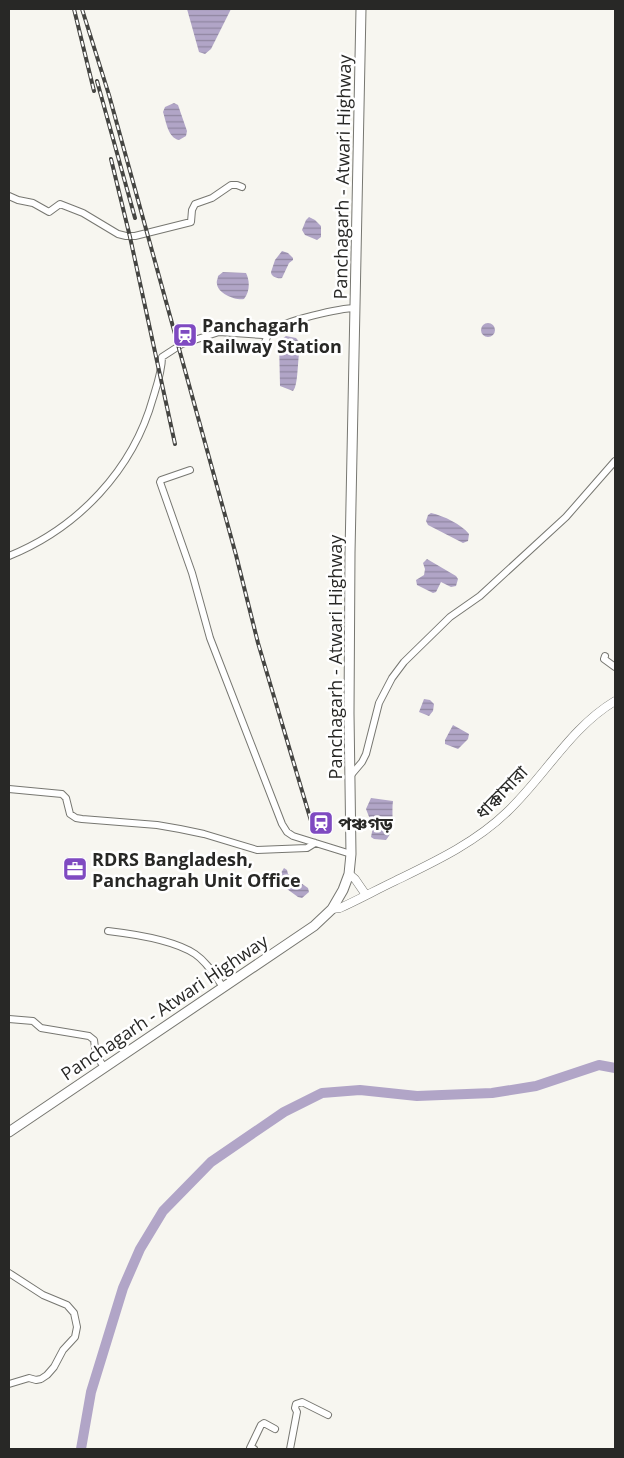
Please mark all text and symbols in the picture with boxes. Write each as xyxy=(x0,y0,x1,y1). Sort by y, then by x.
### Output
street label: Panchagarh - Atwari Highway xyxy=(328,53,356,300)
place label: Panchagarh Railway Station xyxy=(202,313,342,358)
station icon: Panchagarh Railway Station xyxy=(172,322,198,348)
street label: Panchagarh - Atwari Highway xyxy=(323,534,347,779)
street label: ধাক্কামারা xyxy=(470,760,533,824)
station icon: পঞ্চগড় xyxy=(308,810,334,836)
place label: পঞ্চগড় xyxy=(338,811,394,835)
place label: RDRS Bangladesh, Panchagrah Unit Office xyxy=(92,847,301,892)
office icon: RDRS Bangladesh, Panchagrah Unit Office xyxy=(62,856,88,882)
street label: Panchagarh - Atwari Highway xyxy=(56,928,273,1085)

